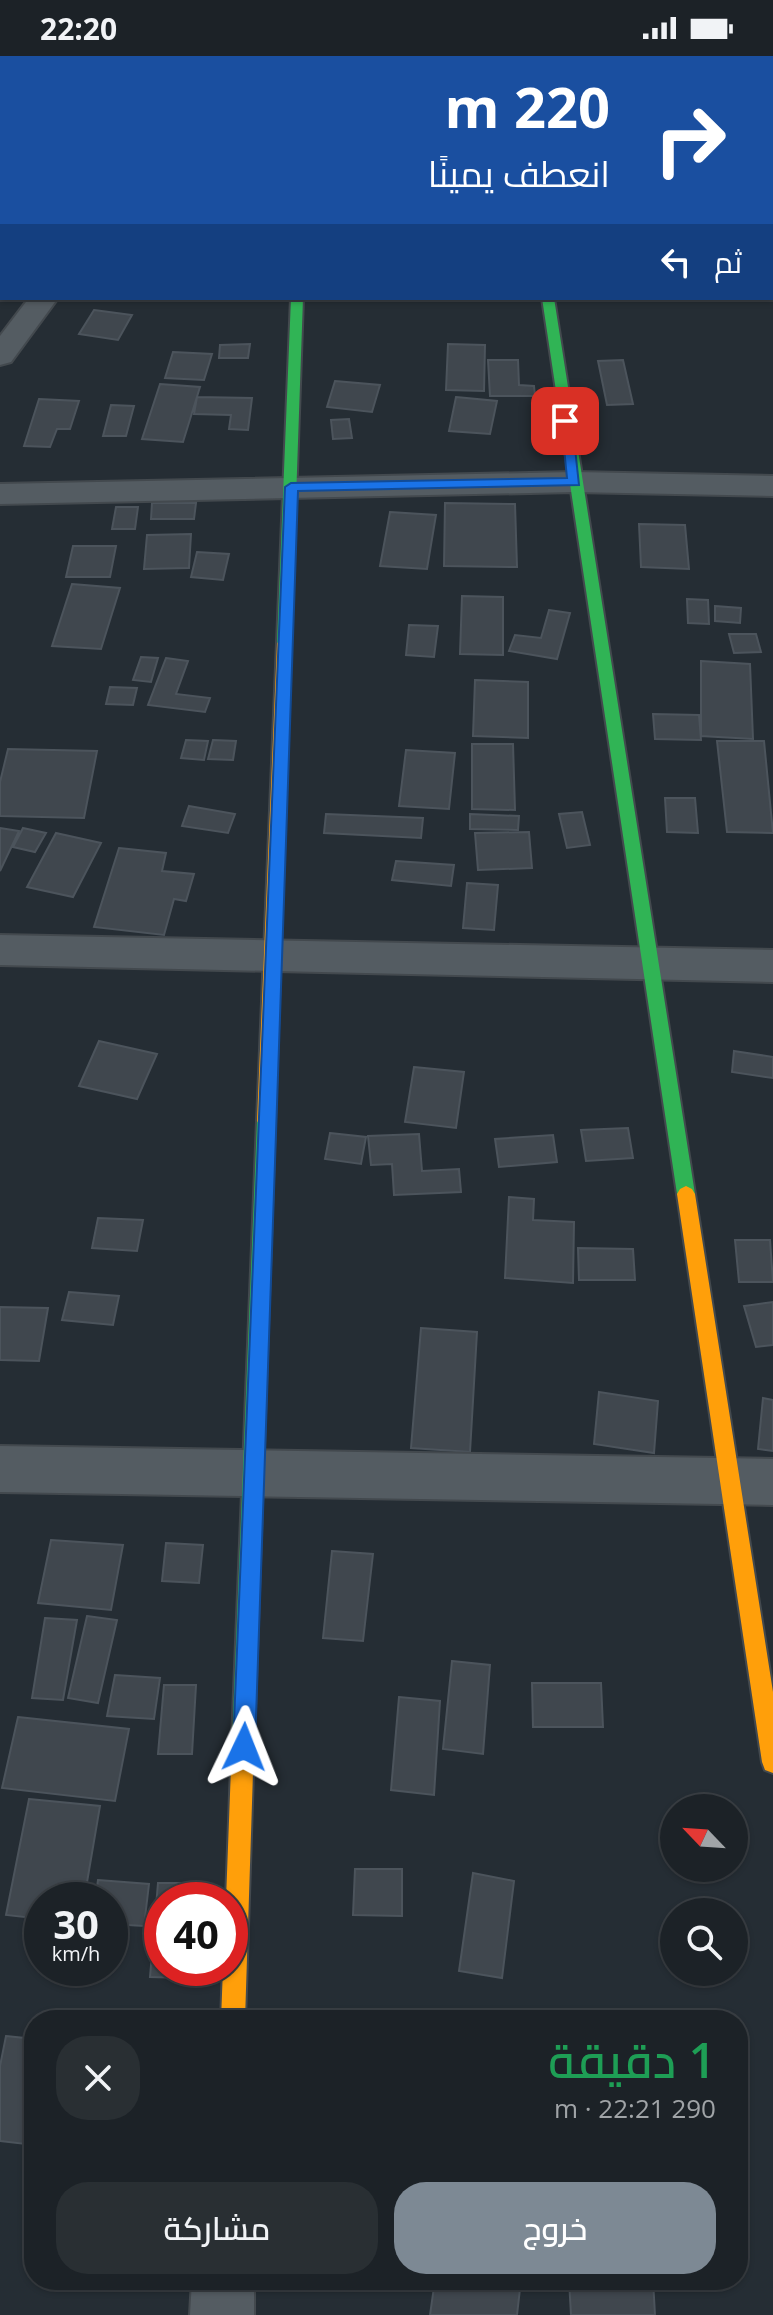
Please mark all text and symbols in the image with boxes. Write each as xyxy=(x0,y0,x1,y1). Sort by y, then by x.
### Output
text: 22:20 xyxy=(40,8,117,49)
text: 220 m xyxy=(444,68,610,144)
icon: right xyxy=(638,88,742,192)
text: انعطف يمينًا xyxy=(428,149,610,198)
icon: left xyxy=(654,240,698,284)
text: ثم xyxy=(714,241,742,282)
pin xyxy=(531,387,599,455)
icon: arrive xyxy=(543,399,587,443)
position arrow xyxy=(202,1705,286,1789)
north arrow xyxy=(660,1794,748,1882)
map controls xyxy=(660,1794,748,1986)
speed limit sign: 40 xyxy=(144,1882,248,1986)
text: 30 xyxy=(53,1896,99,1951)
button: search xyxy=(660,1898,748,1986)
text: km/h xyxy=(52,1940,100,1967)
text: 1 دقيقة xyxy=(548,2027,716,2092)
button: close xyxy=(56,2036,140,2120)
text: 290 m · 22:21 xyxy=(554,2090,716,2126)
button: مشاركة xyxy=(56,2182,378,2274)
button: خروج xyxy=(394,2182,716,2274)

